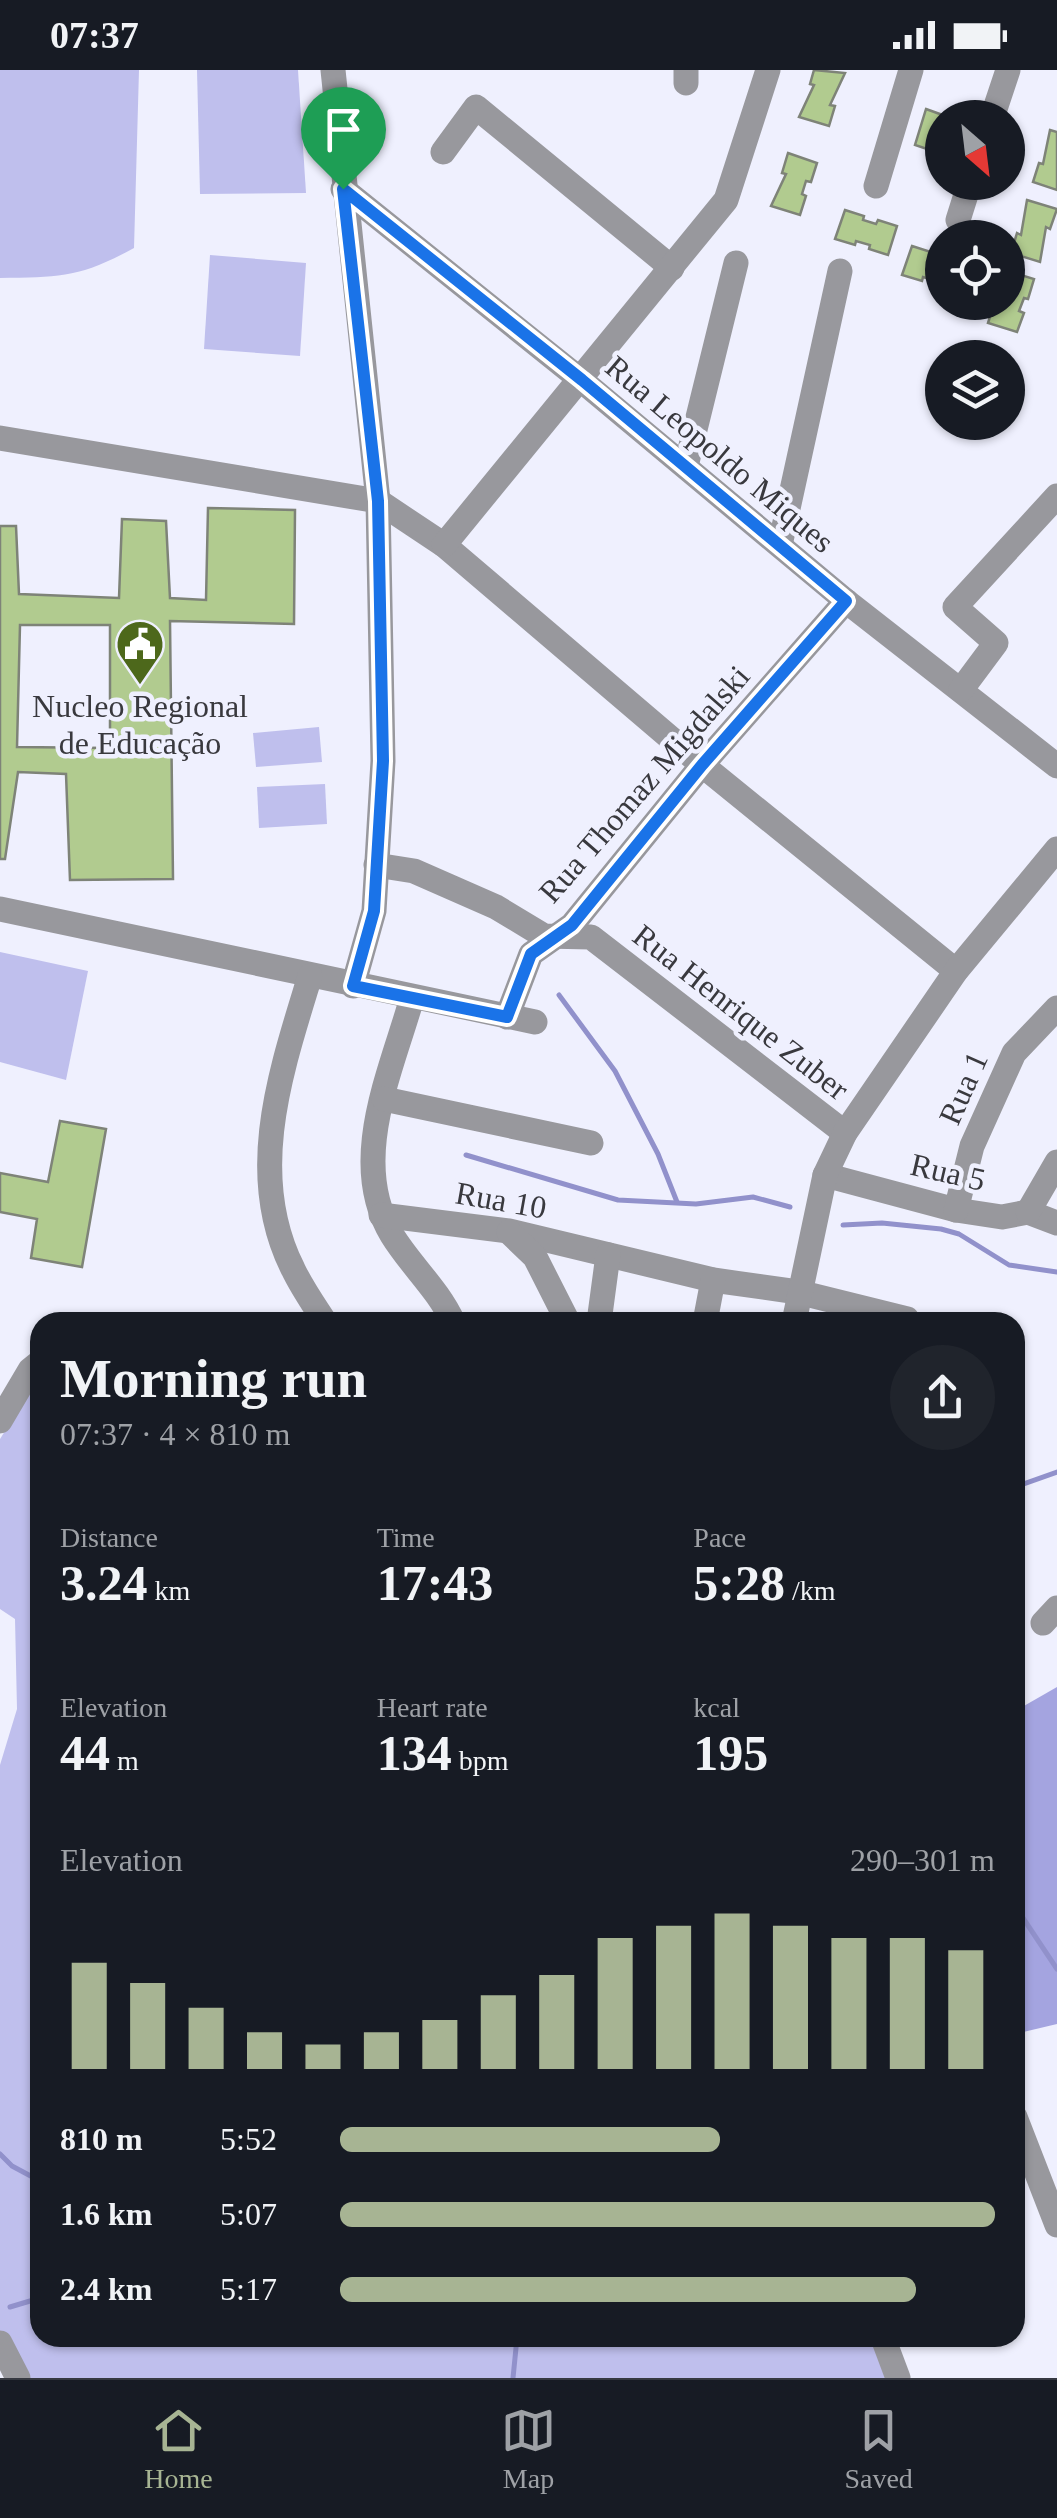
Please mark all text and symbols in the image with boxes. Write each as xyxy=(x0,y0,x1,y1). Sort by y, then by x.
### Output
text: 07:37 xyxy=(50,14,139,56)
pin xyxy=(301,87,386,190)
north arrow xyxy=(925,100,1025,200)
map controls xyxy=(925,100,1025,440)
icon: arrive xyxy=(316,102,371,157)
button: locate xyxy=(925,220,1025,320)
button: layers xyxy=(925,340,1025,440)
street label: Rua Leopoldo Miques xyxy=(599,348,841,560)
public building icon: Nucleo Regional de Educação xyxy=(114,618,166,686)
street label: Rua Thomaz Migdalski xyxy=(531,658,757,910)
place label: Nucleo Regional de Educação xyxy=(32,688,248,761)
street label: Rua Henrique Zuber xyxy=(626,917,856,1107)
street label: Rua 1 xyxy=(931,1046,995,1130)
street label: Rua 5 xyxy=(907,1146,989,1198)
street label: Rua 10 xyxy=(453,1174,549,1226)
button: share xyxy=(890,1345,995,1450)
text: Morning run xyxy=(60,1348,367,1409)
text: 07:37 · 4 × 810 m xyxy=(60,1416,290,1452)
text: Distance xyxy=(60,1522,158,1553)
text: Time xyxy=(377,1522,435,1553)
text: Pace xyxy=(693,1522,746,1553)
text: 3.24 xyxy=(60,1555,148,1611)
text: 17:43 xyxy=(377,1555,493,1611)
text: 5:28 xyxy=(693,1555,785,1611)
text: km xyxy=(148,1575,190,1606)
text: /km xyxy=(785,1575,836,1606)
text: Elevation xyxy=(60,1692,167,1723)
text: Heart rate xyxy=(377,1692,488,1723)
text: kcal xyxy=(693,1692,740,1723)
text: 44 xyxy=(60,1725,110,1781)
text: 134 xyxy=(377,1725,452,1781)
text: 195 xyxy=(693,1725,768,1781)
text: m xyxy=(110,1745,139,1776)
text: bpm xyxy=(452,1745,508,1776)
text: Elevation xyxy=(60,1842,183,1878)
text: 290–301 m xyxy=(850,1842,995,1878)
text: 810 m xyxy=(60,2121,143,2157)
text: 5:52 xyxy=(220,2121,277,2157)
text: 1.6 km xyxy=(60,2196,152,2232)
text: 5:07 xyxy=(220,2196,277,2232)
text: 2.4 km xyxy=(60,2271,152,2307)
text: 5:17 xyxy=(220,2271,277,2307)
tab: Home xyxy=(144,2403,213,2495)
tab: Map xyxy=(501,2403,556,2495)
tab: Saved xyxy=(844,2403,913,2495)

